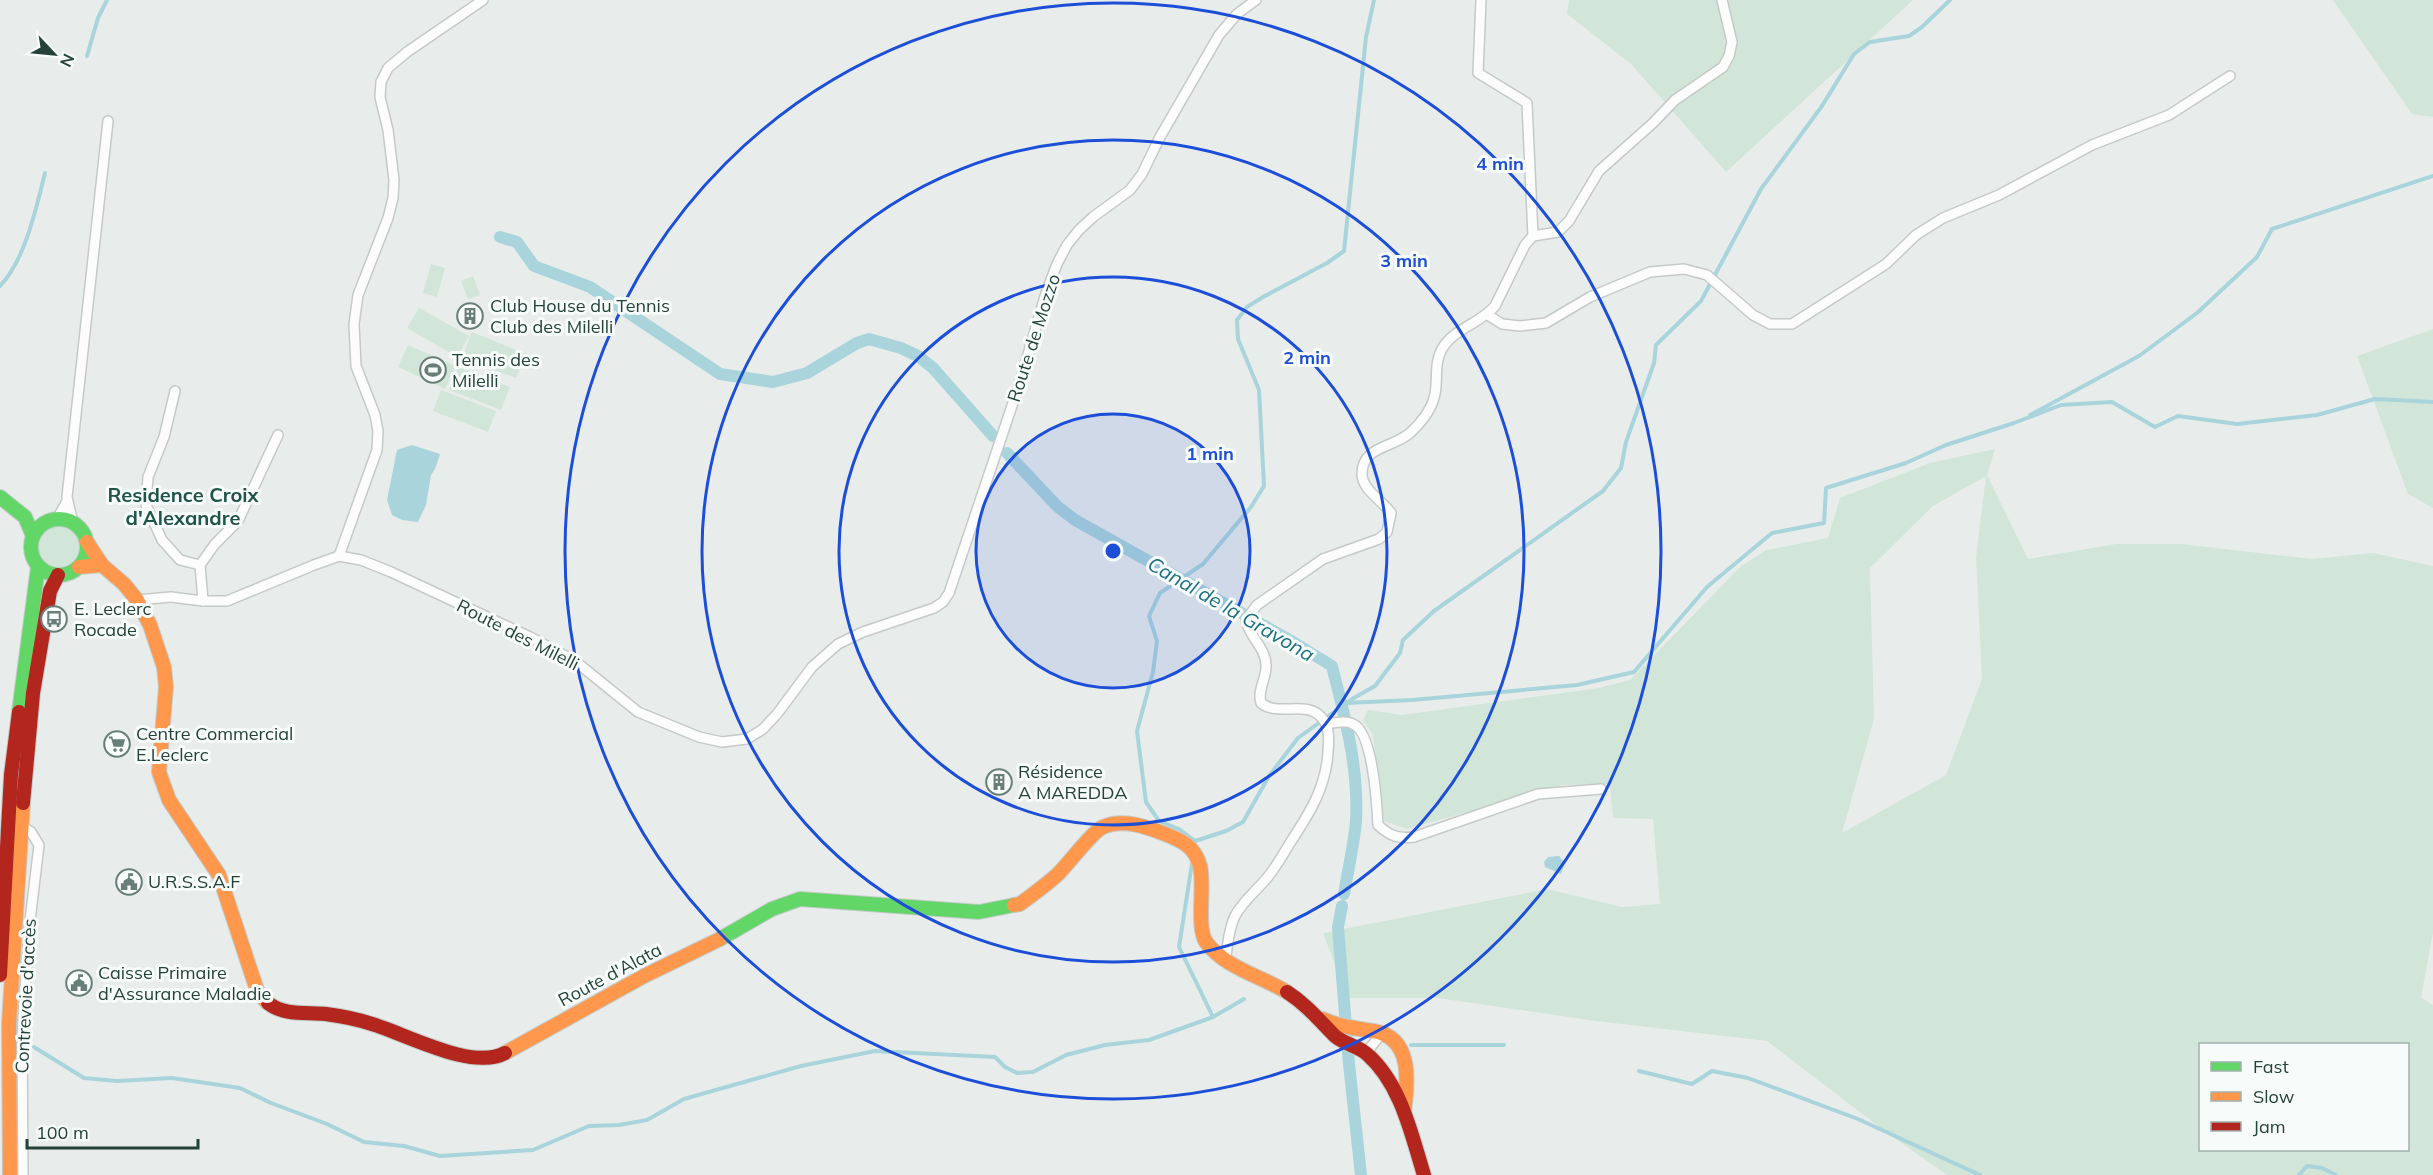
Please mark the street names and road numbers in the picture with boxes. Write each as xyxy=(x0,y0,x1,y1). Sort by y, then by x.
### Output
street label: Route de Mozzo xyxy=(1002,271,1065,405)
street label: Route des Milelli xyxy=(453,594,583,675)
street label: Contrevoie d'accès xyxy=(10,918,41,1074)
street label: Route d'Alata xyxy=(554,938,665,1011)

